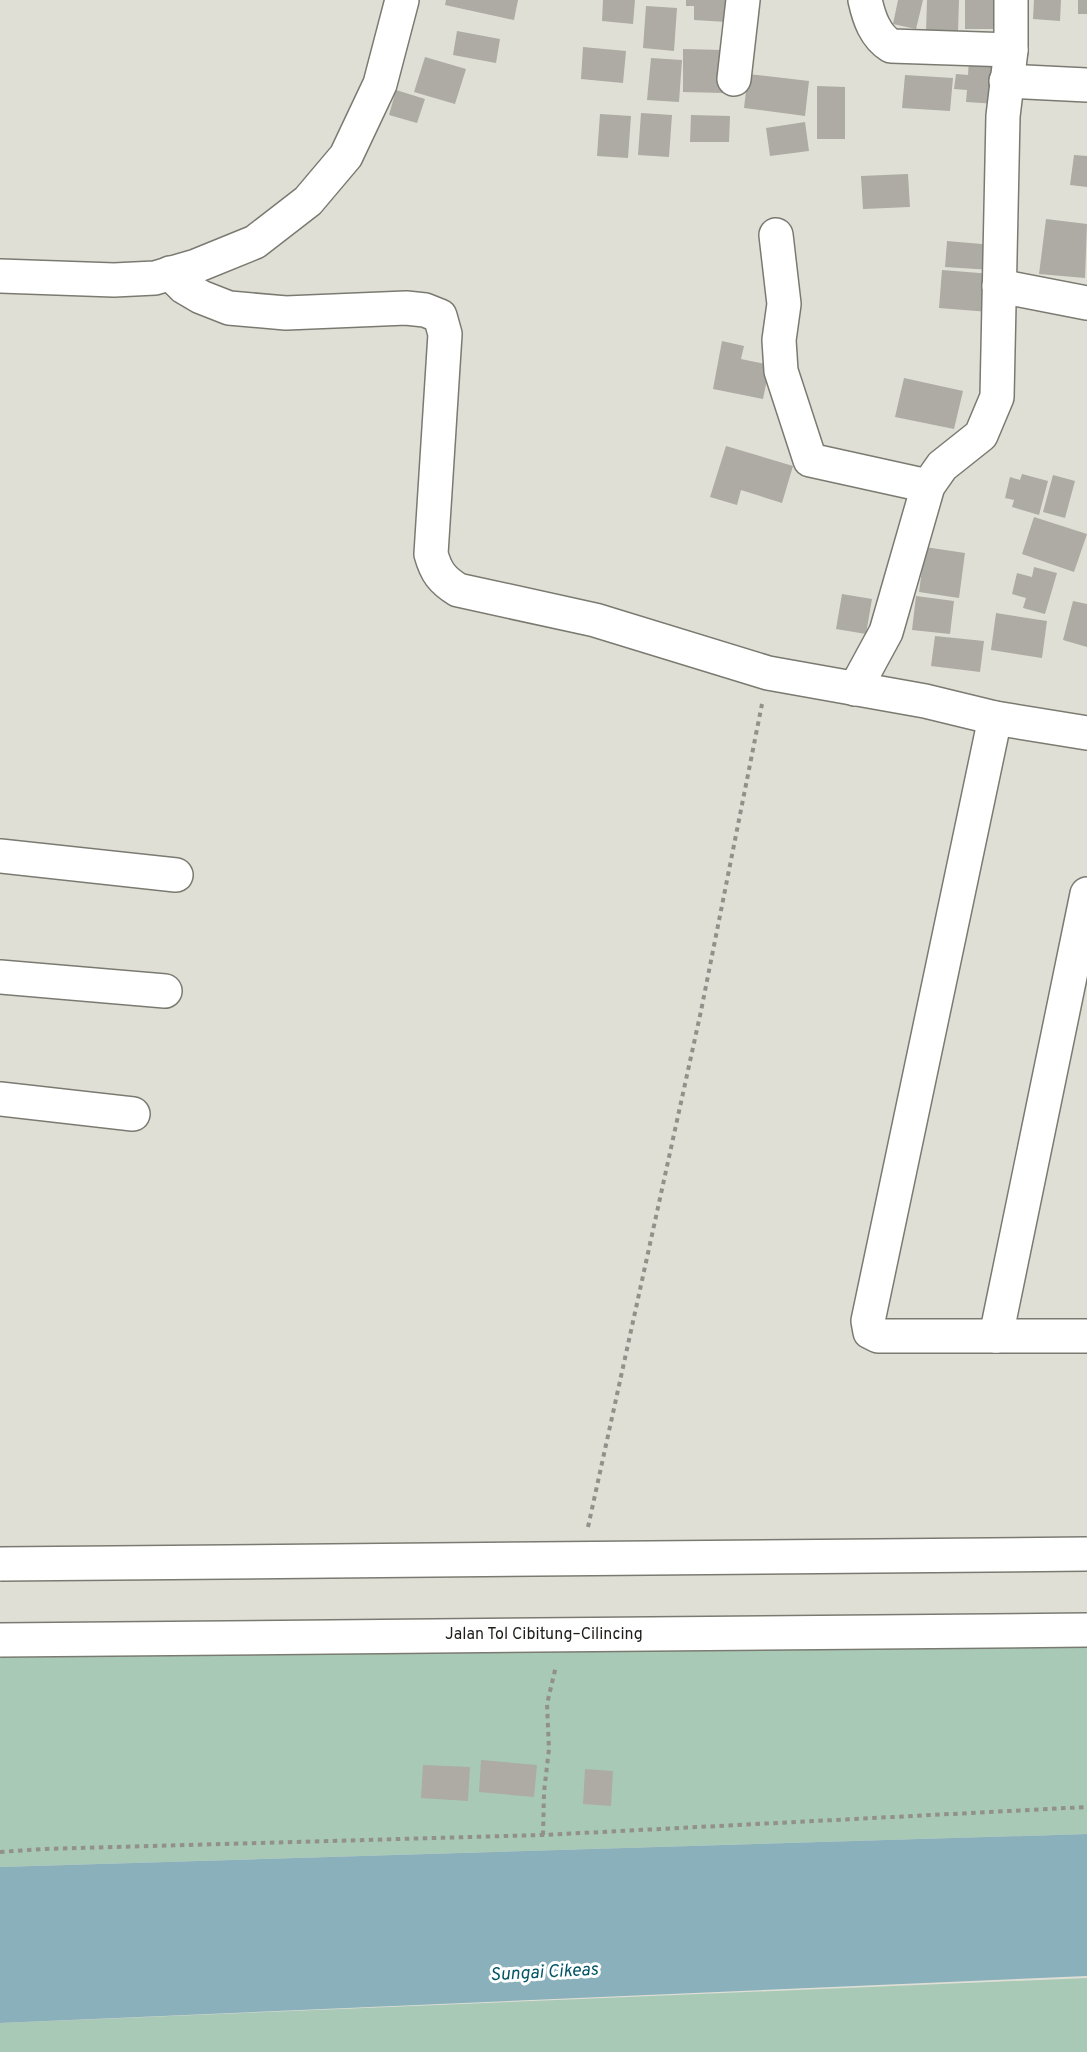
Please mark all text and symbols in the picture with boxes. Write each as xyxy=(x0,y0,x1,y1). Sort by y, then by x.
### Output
street label: Jalan Tol Cibitung–Cilincing xyxy=(445,1625,643,1645)
water label: Sungai Cikeas xyxy=(489,1959,600,1987)

